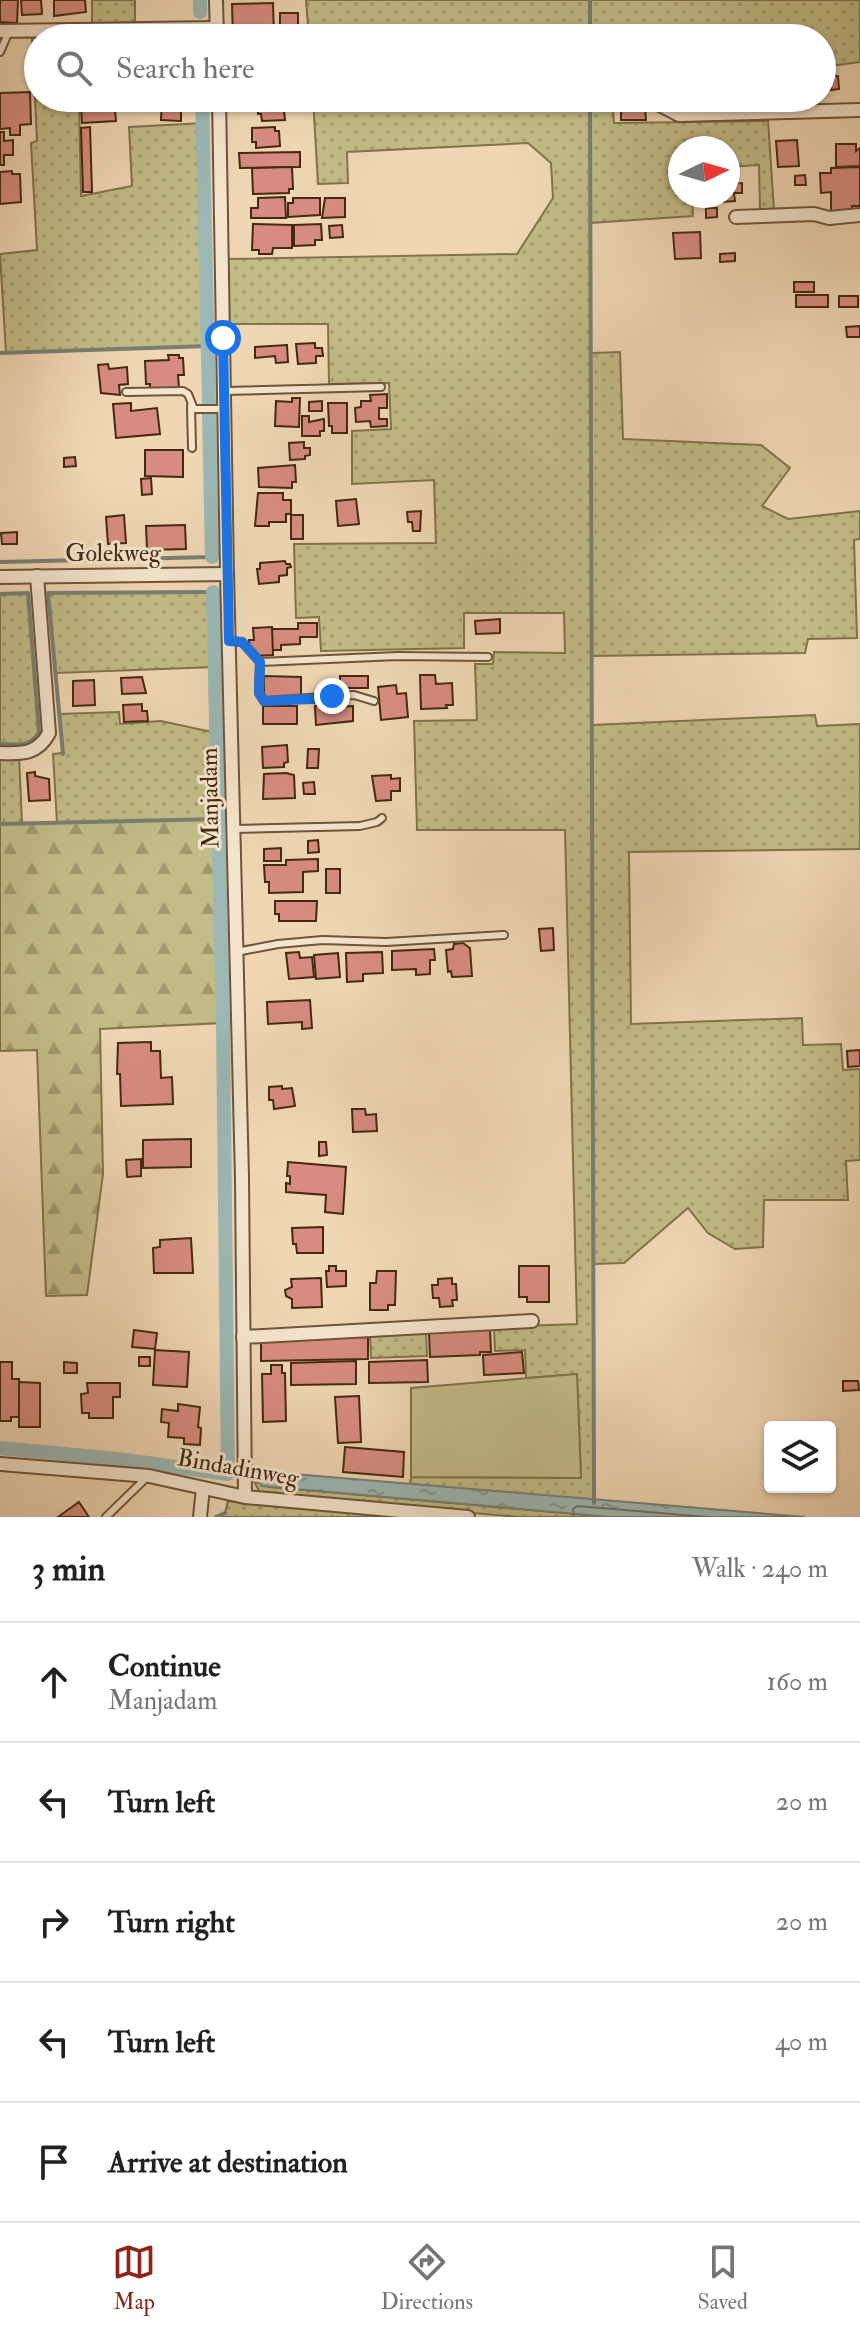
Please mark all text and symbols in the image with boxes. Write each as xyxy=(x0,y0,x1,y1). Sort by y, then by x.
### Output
search box xyxy=(24,24,836,112)
icon: search xyxy=(52,46,96,90)
text: Search here xyxy=(116,50,255,87)
north arrow xyxy=(668,136,740,208)
route start xyxy=(205,320,241,356)
street label: Golekweg xyxy=(65,538,162,569)
route end xyxy=(314,678,350,714)
street label: Manjadam xyxy=(194,747,226,849)
map controls xyxy=(764,1421,836,1493)
button: layers xyxy=(764,1421,836,1493)
street label: Bindadinweg xyxy=(175,1442,302,1494)
text: 3 min xyxy=(32,1548,105,1591)
text: Walk · 240 m xyxy=(692,1553,828,1585)
text: Continue xyxy=(108,1648,221,1685)
icon: ahead xyxy=(32,1660,76,1704)
text: 160 m xyxy=(767,1666,828,1698)
text: Manjadam xyxy=(108,1685,217,1717)
icon: left xyxy=(32,1780,76,1824)
text: Turn left xyxy=(108,1784,215,1821)
text: 20 m xyxy=(776,1786,828,1818)
icon: right xyxy=(32,1900,76,1944)
text: Turn right xyxy=(108,1904,235,1941)
text: 20 m xyxy=(776,1906,828,1938)
icon: left xyxy=(32,2020,76,2064)
text: Turn left xyxy=(108,2024,215,2061)
text: 40 m xyxy=(775,2026,828,2058)
icon: arrive xyxy=(32,2140,76,2184)
text: Arrive at destination xyxy=(108,2144,348,2181)
tab: Map xyxy=(112,2240,156,2316)
tab: Directions xyxy=(381,2240,473,2316)
tab: Saved xyxy=(698,2240,748,2316)

